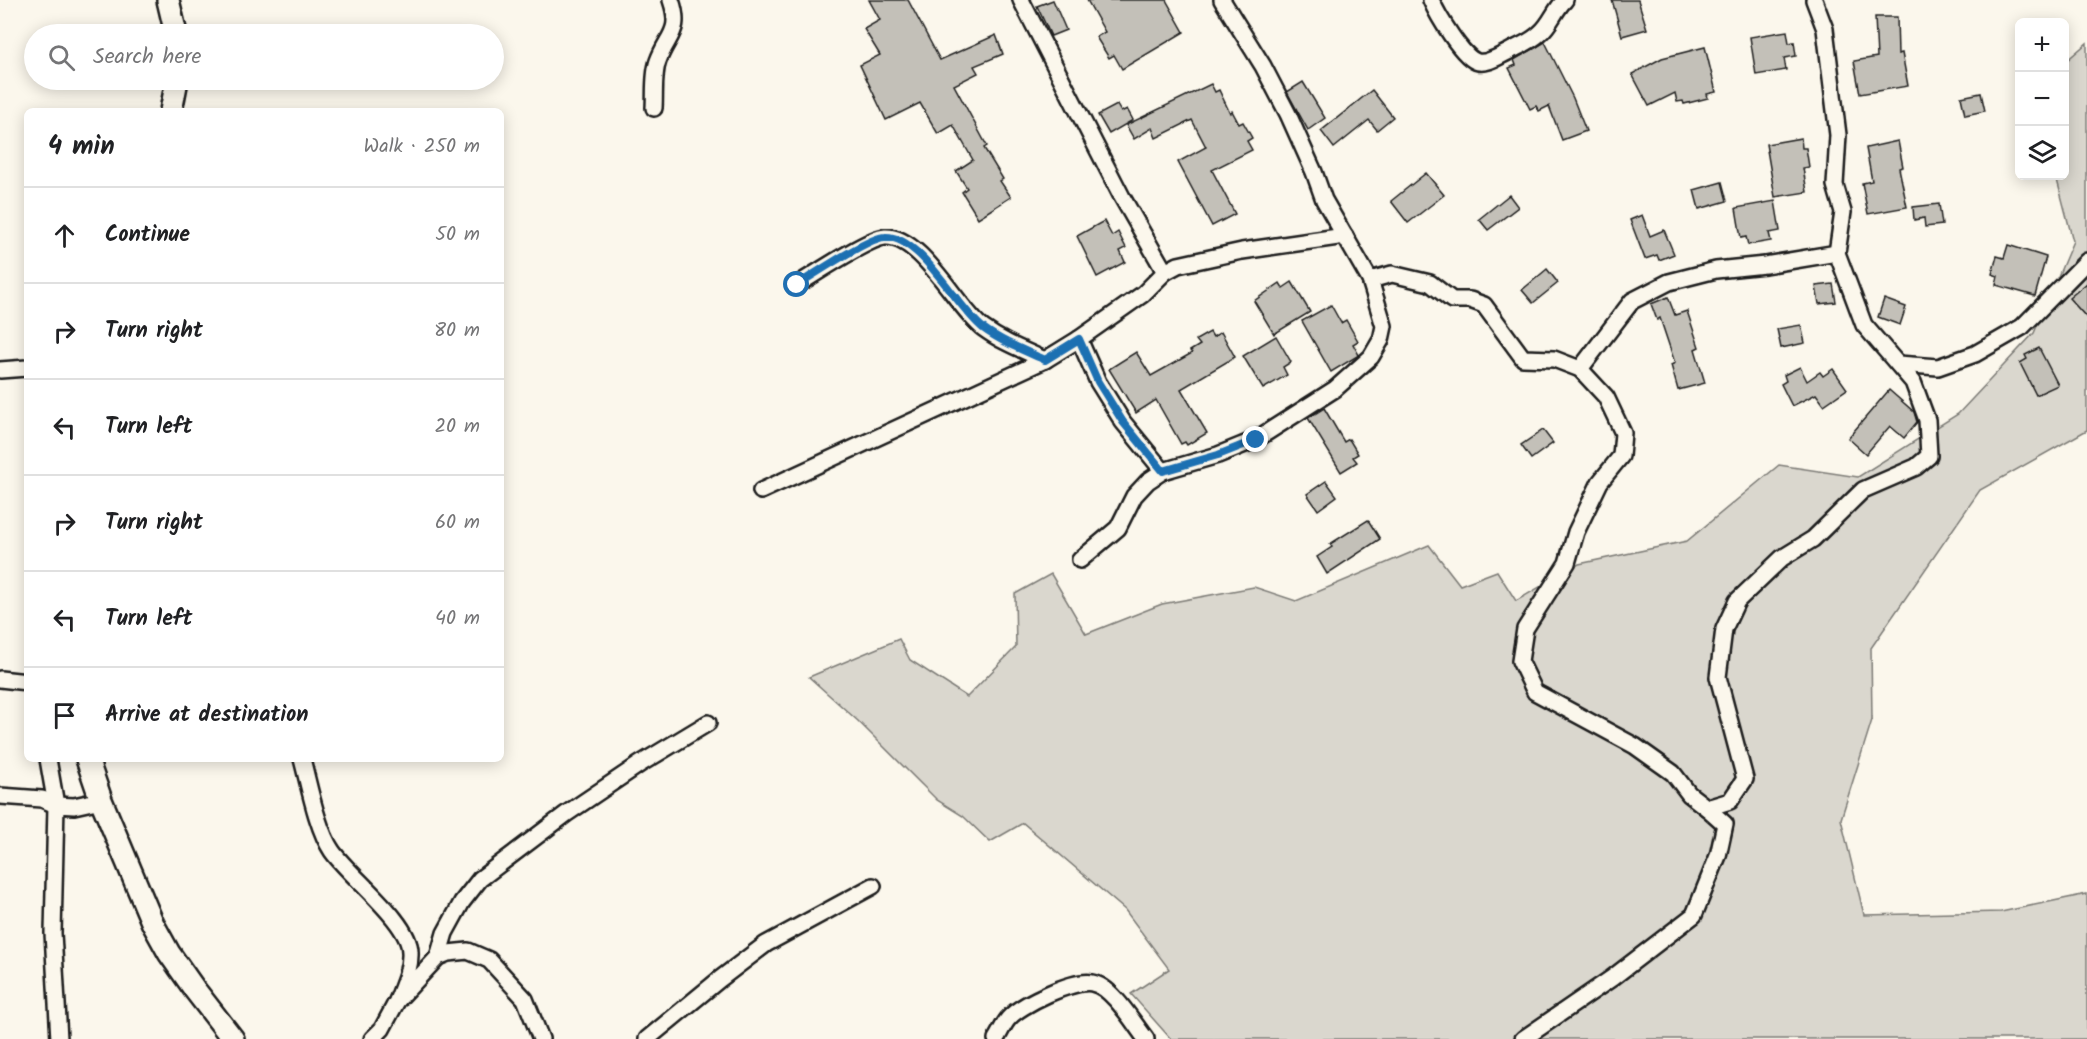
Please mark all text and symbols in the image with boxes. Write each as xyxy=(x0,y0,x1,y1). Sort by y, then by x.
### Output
map controls xyxy=(2015,18,2069,180)
button: + xyxy=(2015,18,2069,72)
search box xyxy=(24,24,504,90)
text: Search here xyxy=(93,40,201,75)
icon: search xyxy=(45,41,78,74)
button: − xyxy=(2015,72,2069,126)
text: 4 min xyxy=(48,126,115,168)
button: layers xyxy=(2015,126,2069,180)
text: Walk · 250 m xyxy=(364,131,480,163)
text: Continue xyxy=(105,218,190,253)
icon: ahead xyxy=(48,219,81,252)
text: 50 m xyxy=(435,219,480,251)
route start xyxy=(783,271,809,297)
text: Turn right xyxy=(105,314,203,349)
icon: right xyxy=(48,315,81,348)
text: 80 m xyxy=(434,315,480,347)
text: Turn left xyxy=(105,410,192,445)
icon: left xyxy=(48,411,81,444)
text: 20 m xyxy=(434,411,480,443)
route end xyxy=(1242,426,1268,452)
text: Turn right xyxy=(105,506,203,541)
icon: right xyxy=(48,507,81,540)
text: 60 m xyxy=(435,507,480,539)
text: Turn left xyxy=(105,602,192,637)
icon: left xyxy=(48,603,81,636)
text: 40 m xyxy=(435,603,480,635)
text: Arrive at destination xyxy=(105,698,308,733)
icon: arrive xyxy=(48,699,81,732)

